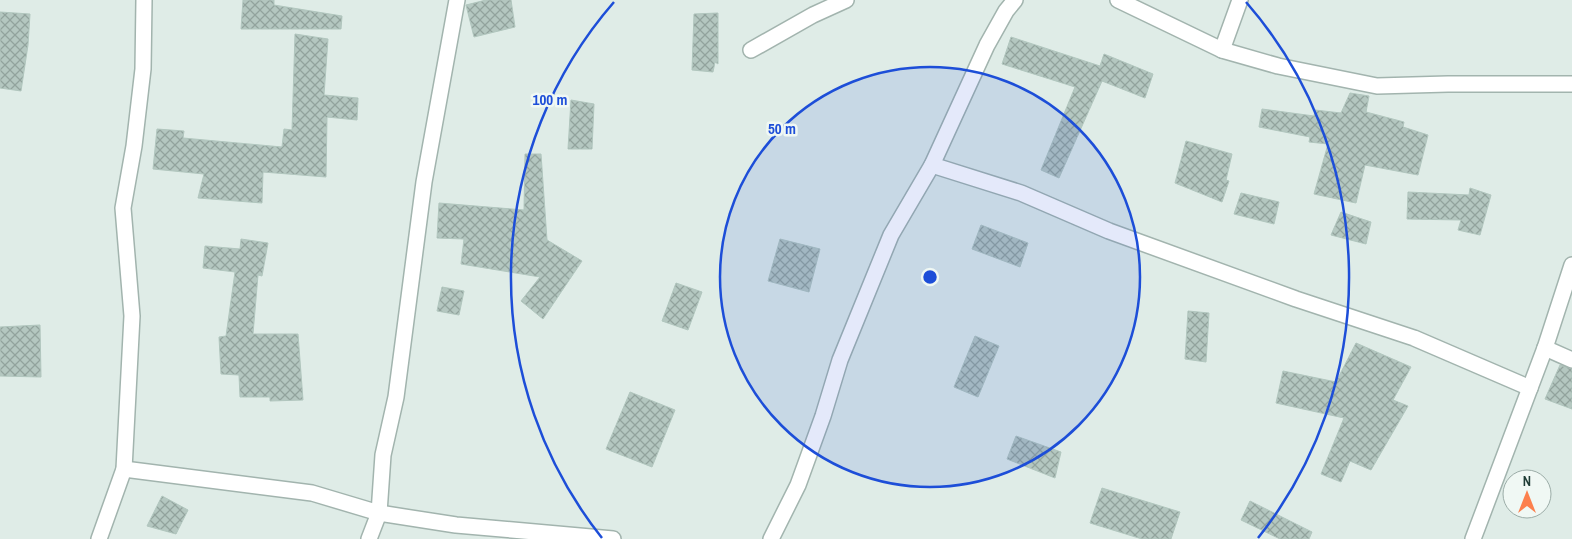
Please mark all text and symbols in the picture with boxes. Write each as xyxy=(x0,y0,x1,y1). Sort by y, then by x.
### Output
text: 100 m xyxy=(533,89,567,110)
text: 50 m xyxy=(768,118,796,139)
centre of rings xyxy=(921,268,939,286)
north arrow xyxy=(1502,469,1552,519)
text: N xyxy=(1523,472,1531,490)

